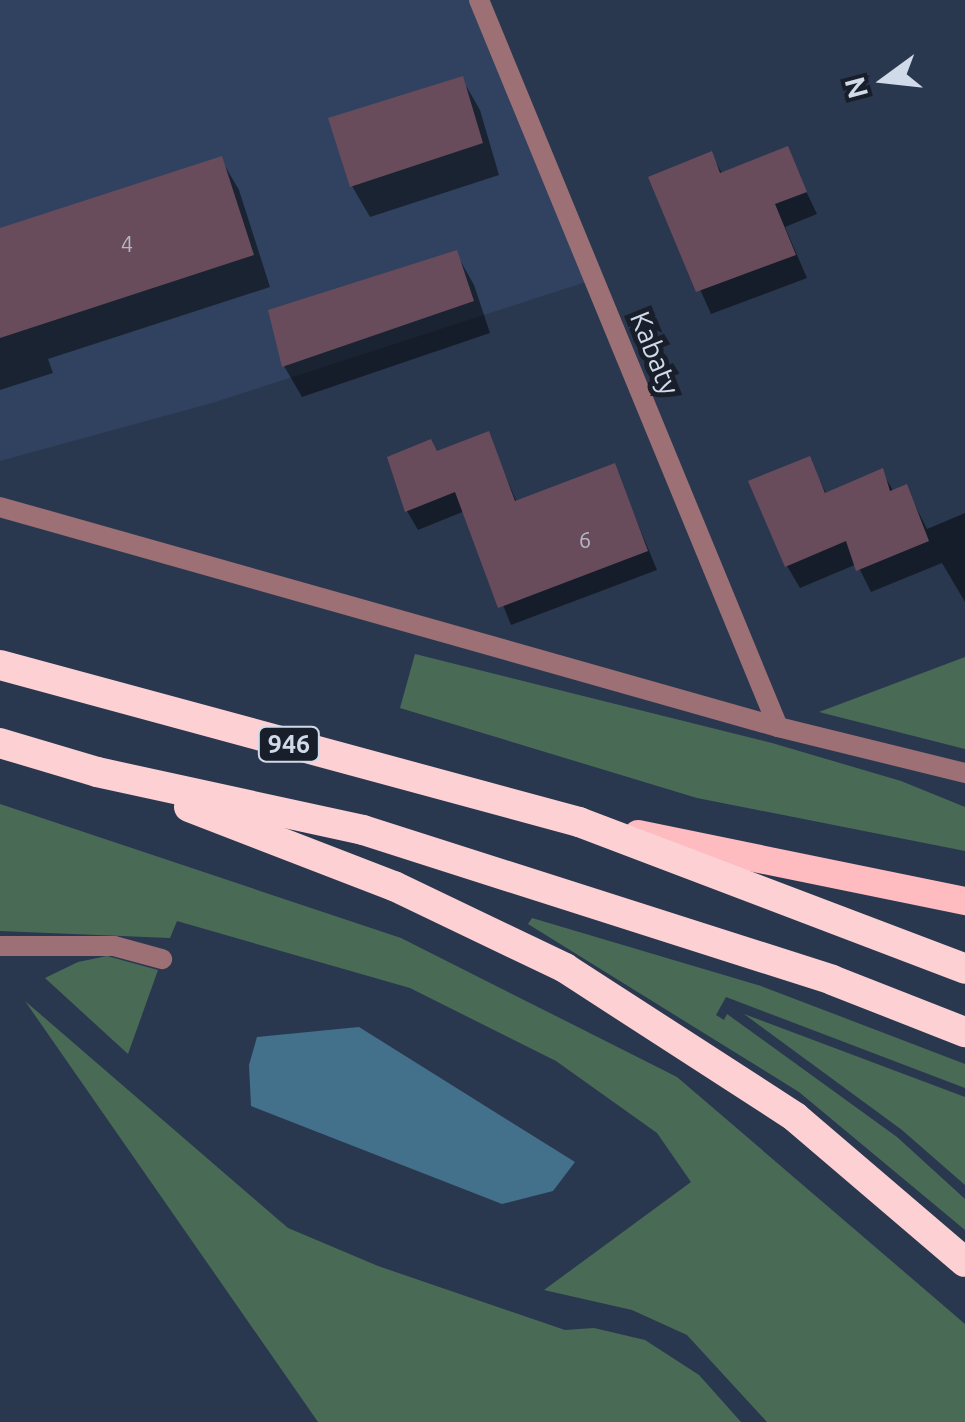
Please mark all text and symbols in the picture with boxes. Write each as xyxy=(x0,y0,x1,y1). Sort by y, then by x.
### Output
north arrow xyxy=(835,30,935,130)
text: N xyxy=(838,74,873,102)
house number: 4 xyxy=(121,231,133,257)
street label: Kabaty xyxy=(623,307,687,399)
house number: 6 xyxy=(579,527,591,553)
road number: 946 xyxy=(256,724,322,764)

